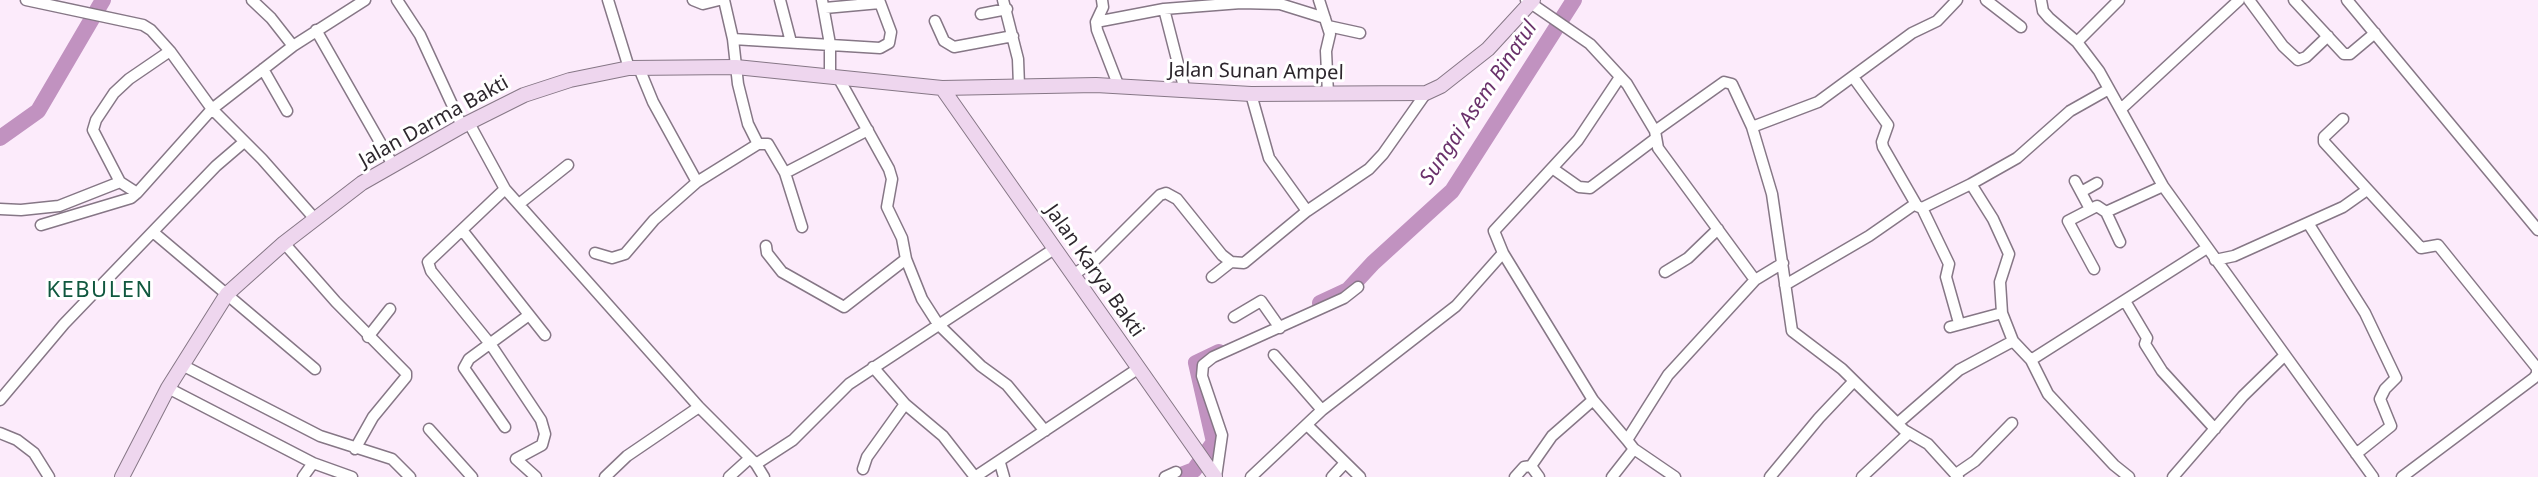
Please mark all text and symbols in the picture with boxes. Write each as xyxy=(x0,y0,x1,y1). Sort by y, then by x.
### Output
water label: Sungai Asem Binatul xyxy=(1415,16,1543,190)
street label: Jalan Sunan Ampel xyxy=(1168,58,1344,86)
street label: Jalan Darma Bakti xyxy=(355,71,513,173)
street label: Jalan Karya Bakti xyxy=(1039,200,1149,342)
district label: KEBULEN xyxy=(46,278,154,304)

